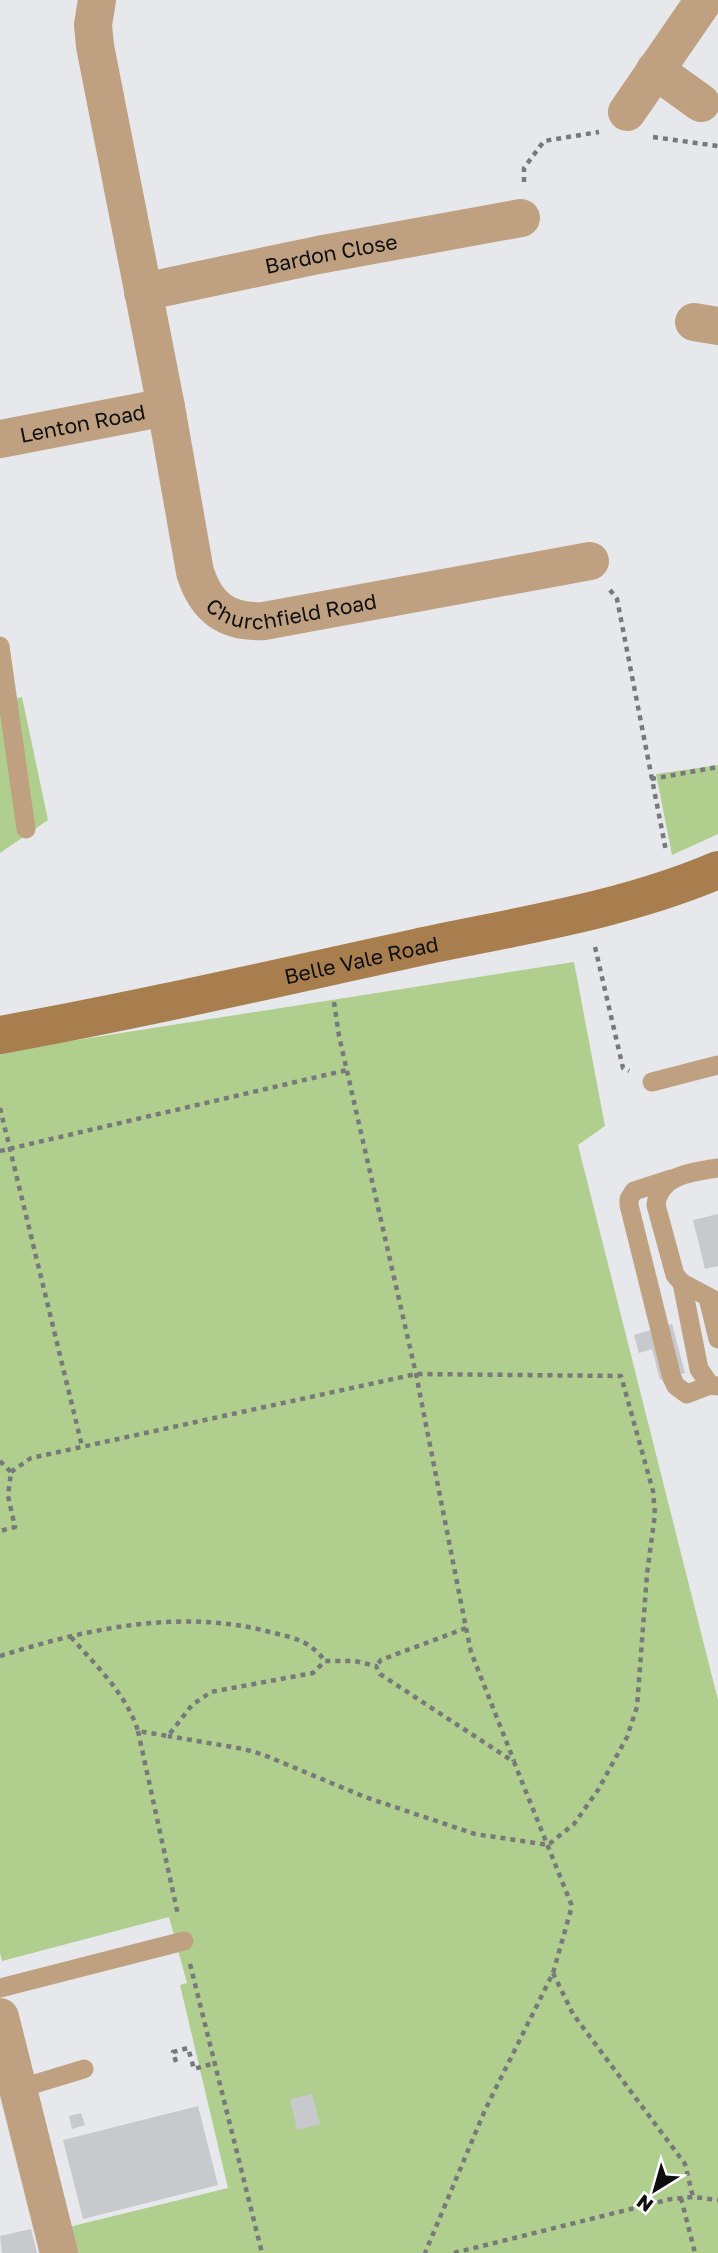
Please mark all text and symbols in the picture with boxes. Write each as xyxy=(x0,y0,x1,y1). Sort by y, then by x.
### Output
street label: Bardon Close xyxy=(262,228,399,279)
street label: Lenton Road xyxy=(17,398,147,448)
street label: Churchfield Road xyxy=(201,588,379,634)
street label: Belle Vale Road xyxy=(282,930,441,989)
north arrow xyxy=(620,2155,690,2225)
text: N xyxy=(632,2190,657,2218)

